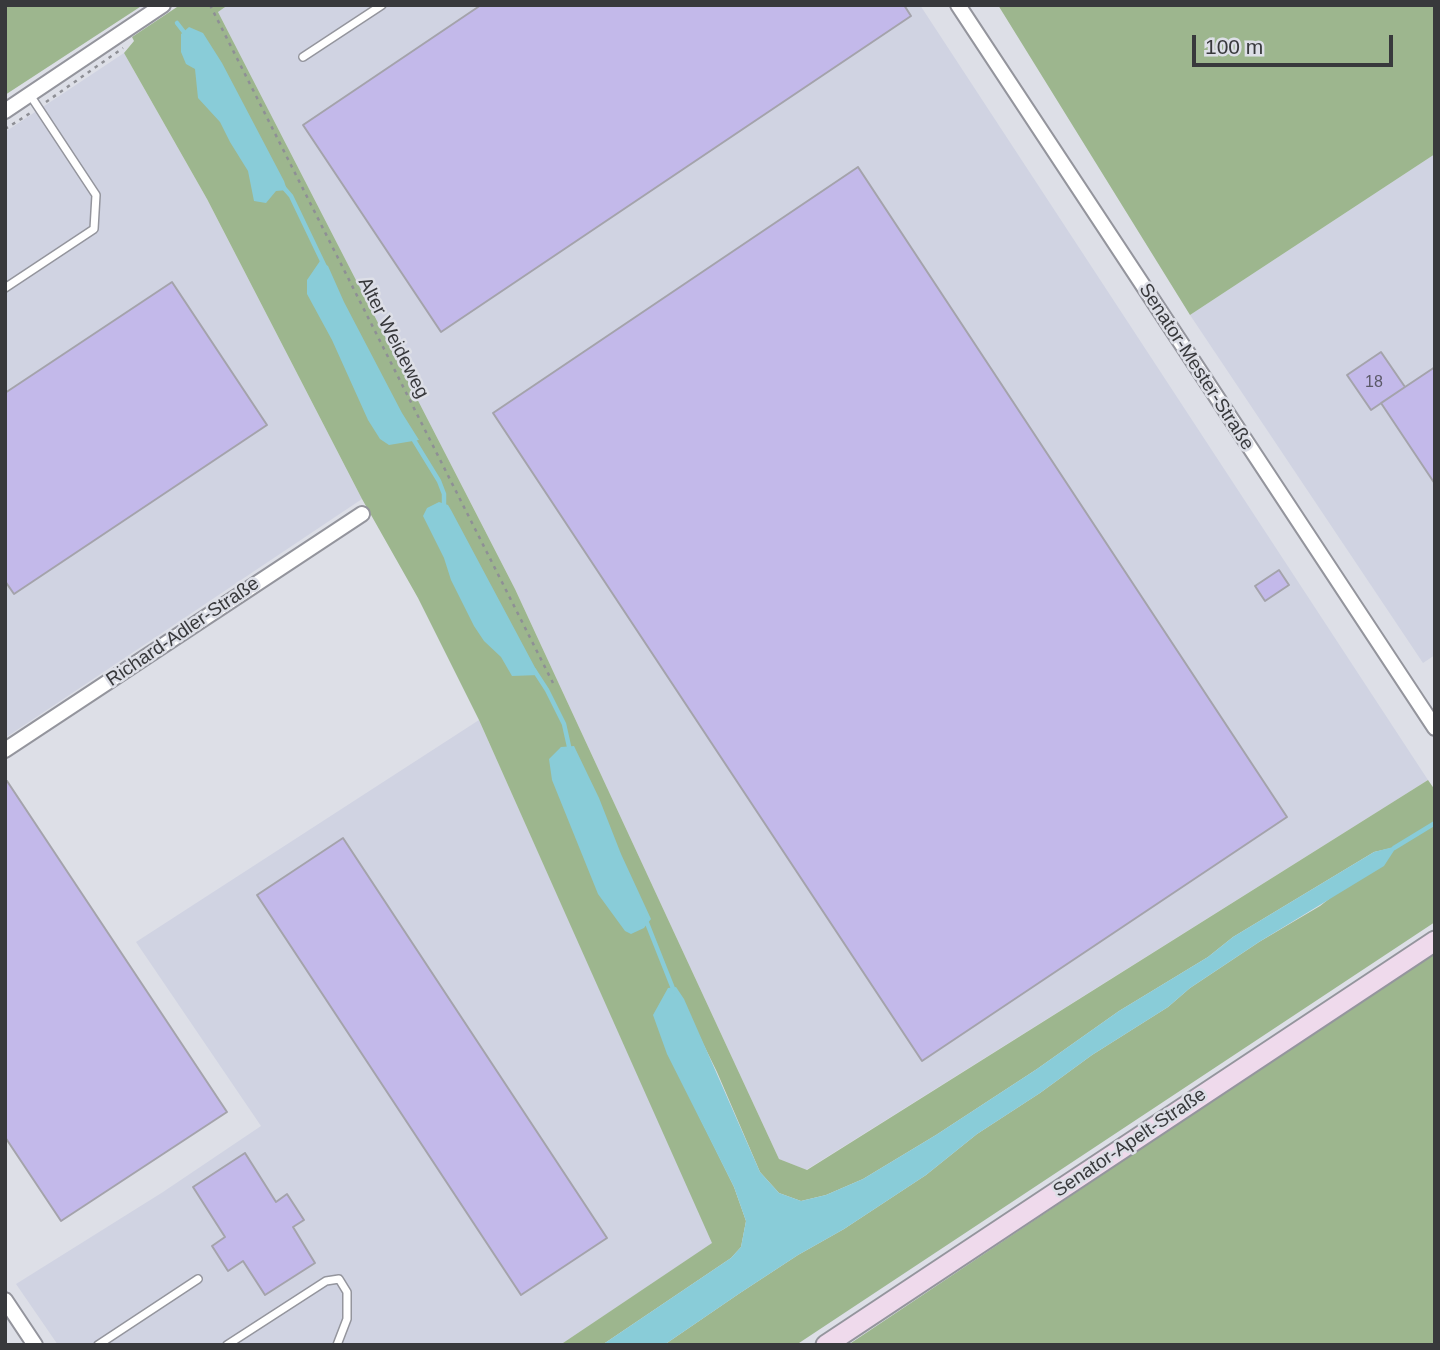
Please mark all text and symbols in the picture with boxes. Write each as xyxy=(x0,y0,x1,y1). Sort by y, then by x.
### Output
scale bar xyxy=(1195,21,1396,65)
text: 100 m xyxy=(1205,35,1263,58)
street label: Alter Weideweg xyxy=(353,274,433,402)
street label: Senator-Mester-Straße xyxy=(1134,279,1258,455)
house number: 18 xyxy=(1365,373,1383,393)
street label: Richard-Adler-Straße xyxy=(102,572,264,692)
street label: Senator-Apelt-Straße xyxy=(1049,1083,1211,1203)

